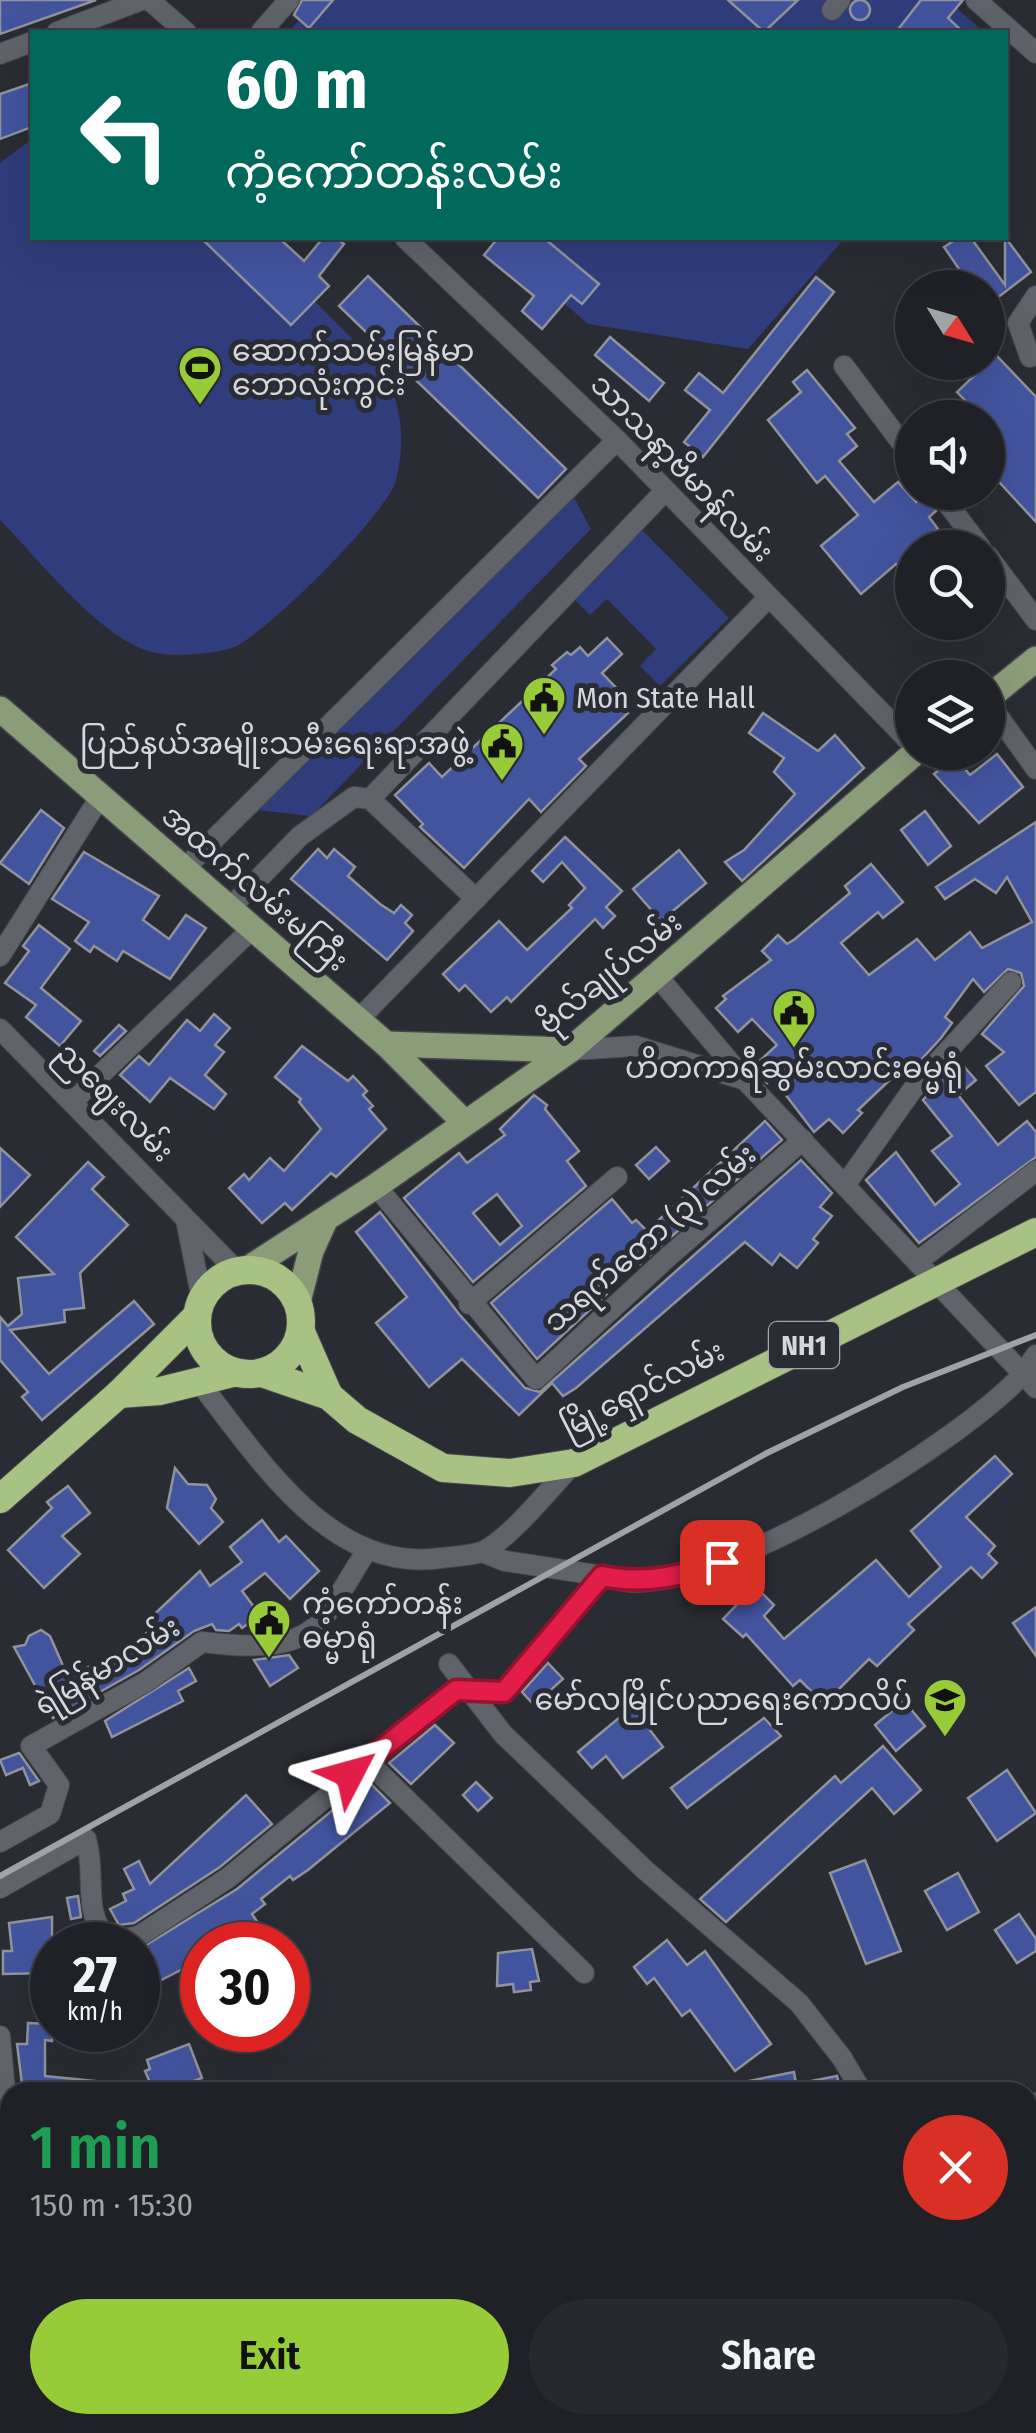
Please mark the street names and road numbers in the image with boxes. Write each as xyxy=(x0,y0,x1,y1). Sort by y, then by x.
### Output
street label: သာသနာ့ဗိမာန်လမ်း xyxy=(578,364,784,574)
street label: အထက်လမ်းမကြီး xyxy=(150,794,358,984)
street label: ဗိုလ်ချုပ်လမ်း xyxy=(528,901,694,1047)
street label: ညဈေးလမ်း xyxy=(44,1032,184,1174)
street label: သရက်တော (၃) လမ်း xyxy=(534,1133,768,1345)
road number: NH1 xyxy=(769,1322,839,1368)
street label: မြို့ရှောင်လမ်း xyxy=(554,1329,734,1452)
street label: ရဲမြန်မာလမ်း xyxy=(26,1605,190,1729)

